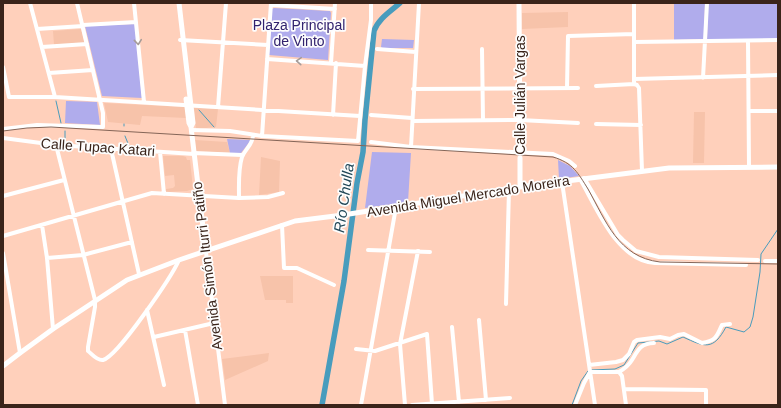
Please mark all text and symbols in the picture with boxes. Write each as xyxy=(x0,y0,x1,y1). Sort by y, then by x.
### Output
park label: Plaza Principal de Vinto xyxy=(253,17,345,49)
street label: Calle Julián Vargas xyxy=(512,35,528,155)
one-way arrow xyxy=(133,39,142,45)
one-way arrow xyxy=(296,56,302,65)
street label: Calle Tupac Katari xyxy=(40,135,156,159)
water label: Río Chulla xyxy=(330,162,357,234)
street label: Avenida Miguel Mercado Moreira xyxy=(365,172,571,220)
street label: Avenida Simón Iturri Patiño xyxy=(189,181,225,351)

